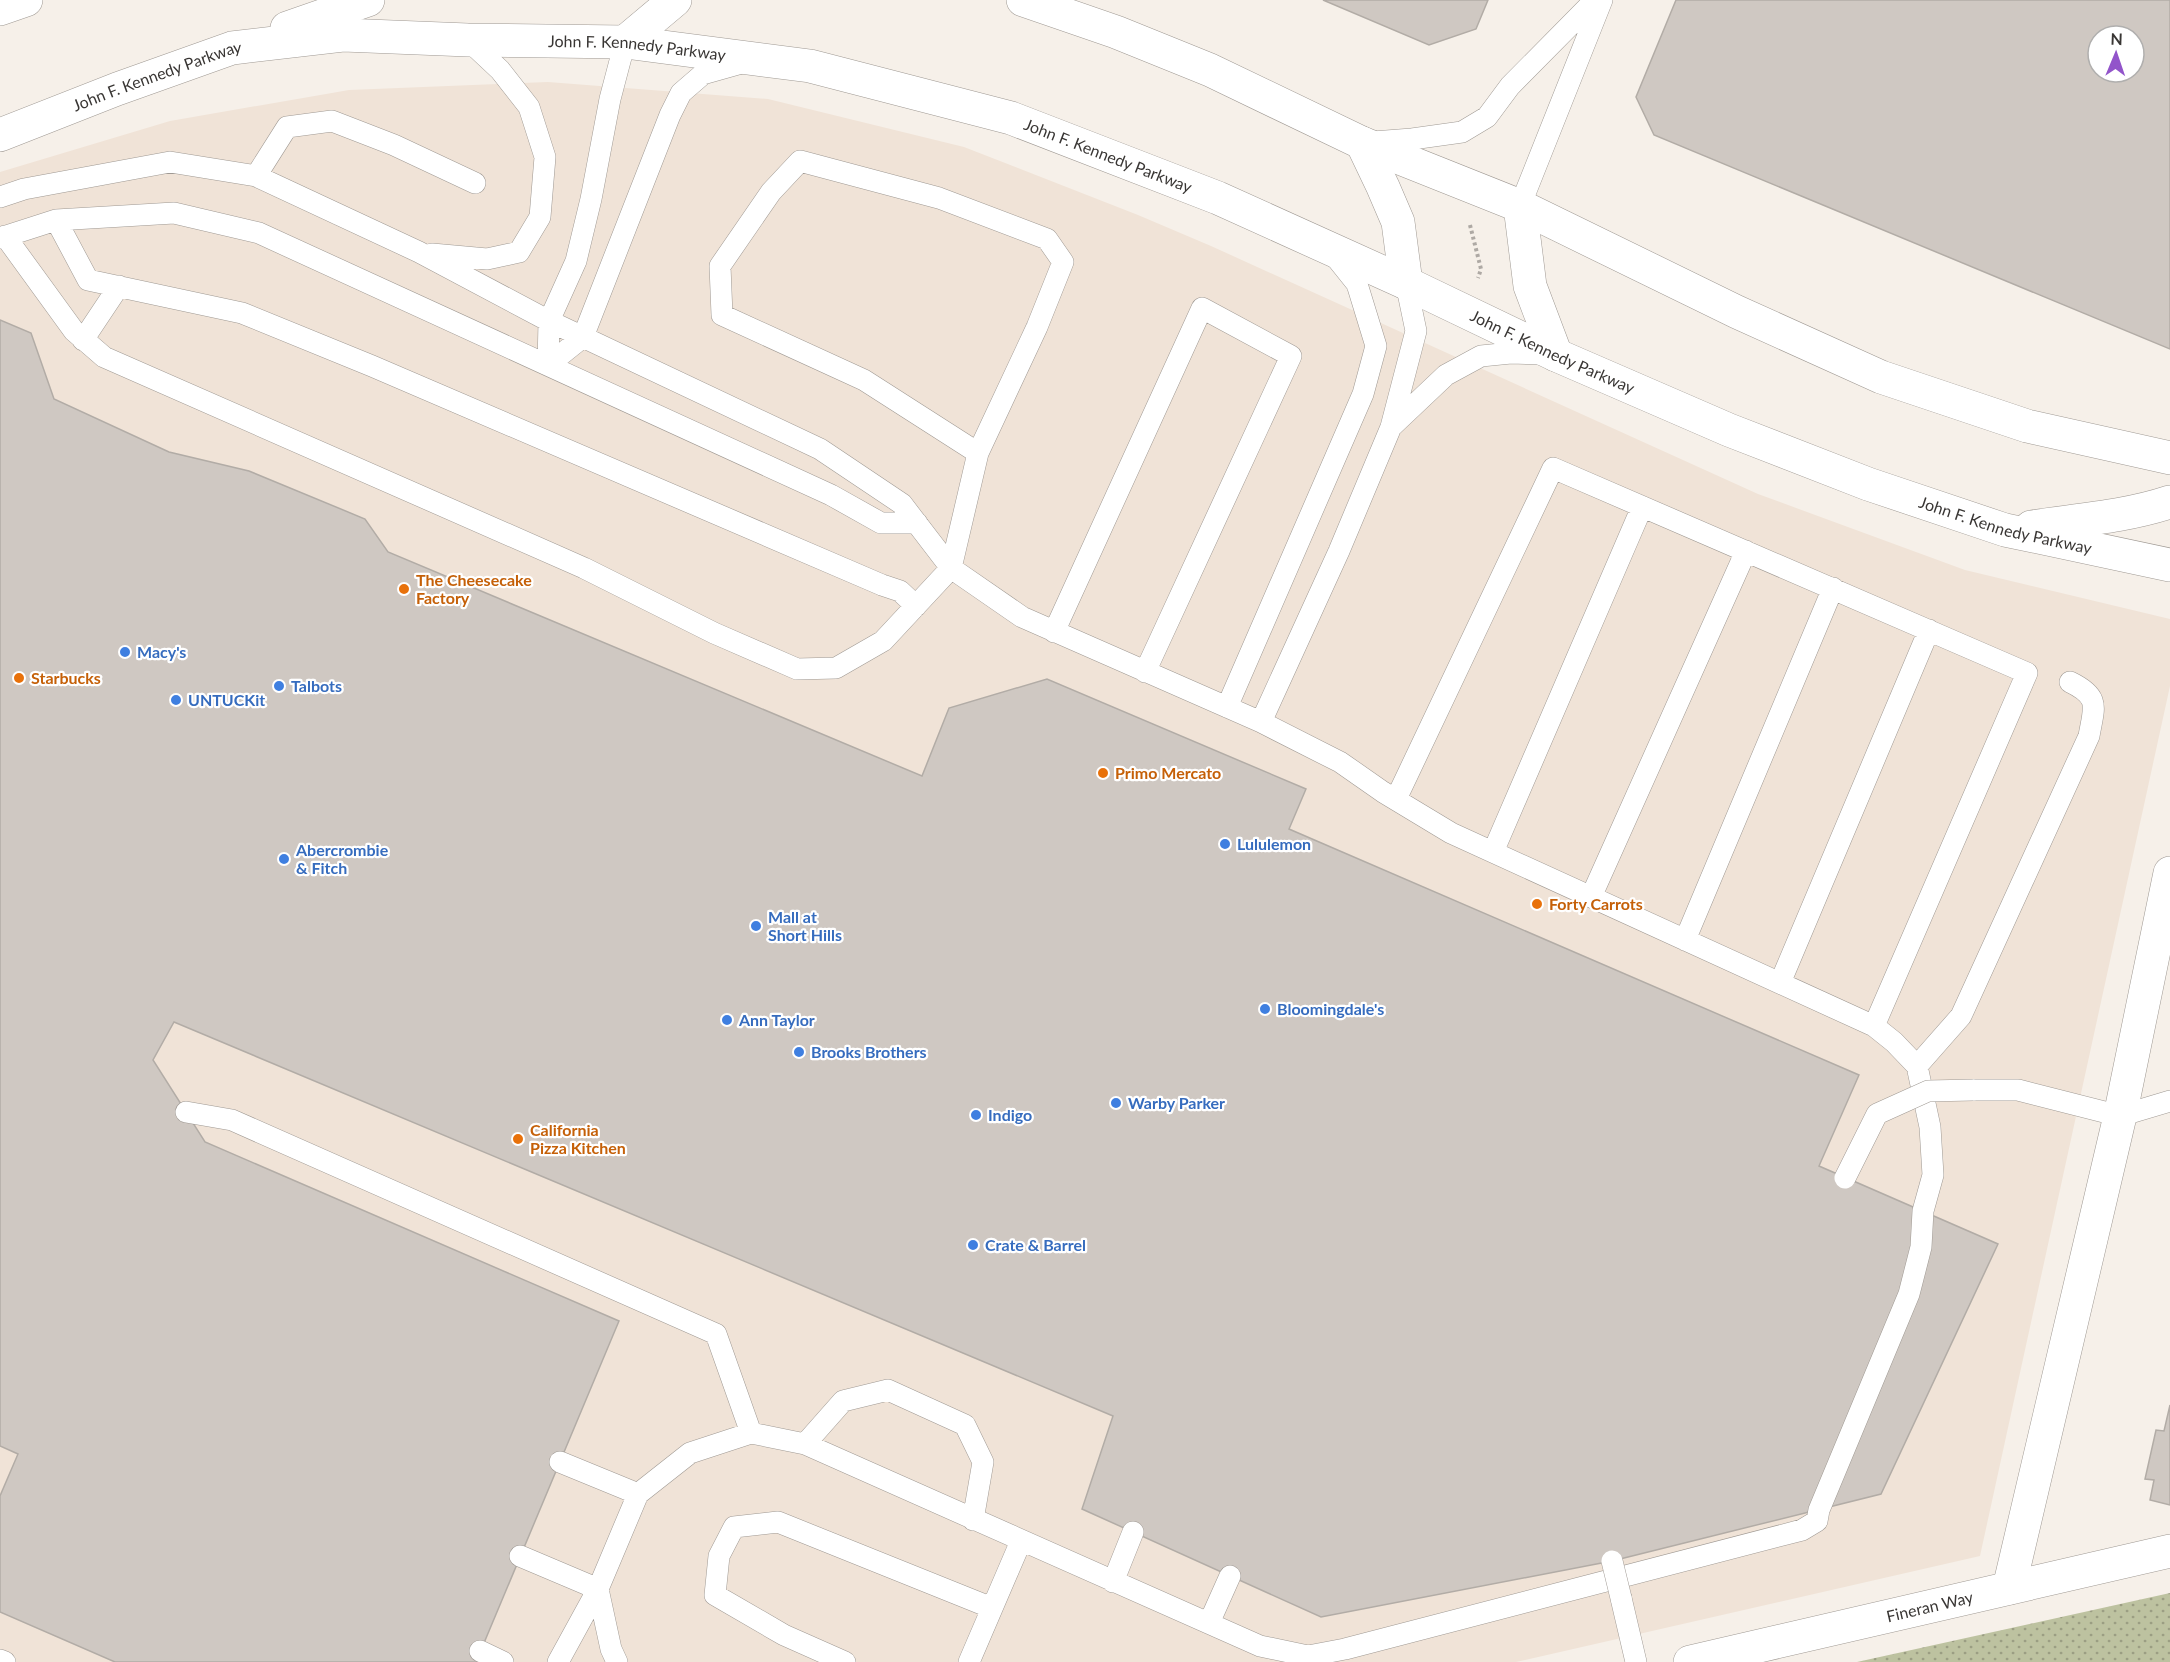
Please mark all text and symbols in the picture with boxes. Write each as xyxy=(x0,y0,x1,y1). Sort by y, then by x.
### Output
north arrow xyxy=(2086,24,2146,84)
text: N xyxy=(2110,29,2123,48)
street label: John F. Kennedy Parkway xyxy=(548,31,728,64)
street label: John F. Kennedy Parkway xyxy=(70,37,243,115)
street label: John F. Kennedy Parkway xyxy=(1022,114,1196,196)
street label: John F. Kennedy Parkway xyxy=(1468,305,1638,397)
street label: John F. Kennedy Parkway xyxy=(1917,492,2094,557)
place label: The Cheesecake Factory xyxy=(416,570,532,607)
marker: The Cheesecake Factory xyxy=(397,582,411,596)
place label: Macy's xyxy=(137,642,186,661)
marker: Macy's xyxy=(118,645,132,659)
place label: Starbucks xyxy=(31,668,101,687)
marker: Starbucks xyxy=(12,671,26,685)
place label: Talbots xyxy=(291,676,342,695)
marker: Talbots xyxy=(272,679,286,693)
place label: UNTUCKit xyxy=(188,690,265,709)
marker: UNTUCKit xyxy=(169,693,183,707)
place label: Primo Mercato xyxy=(1115,763,1221,782)
marker: Primo Mercato xyxy=(1096,766,1110,780)
place label: Lululemon xyxy=(1237,834,1311,853)
marker: Lululemon xyxy=(1218,837,1232,851)
place label: Abercrombie & Fitch xyxy=(295,840,389,877)
marker: Abercrombie & Fitch xyxy=(277,852,291,866)
place label: Forty Carrots xyxy=(1549,894,1643,913)
marker: Forty Carrots xyxy=(1530,897,1544,911)
place label: Mall at Short Hills xyxy=(768,907,842,944)
marker: Mall at Short Hills xyxy=(749,919,763,933)
place label: Bloomingdale's xyxy=(1277,999,1384,1018)
marker: Bloomingdale's xyxy=(1258,1002,1272,1016)
place label: Ann Taylor xyxy=(738,1010,815,1029)
marker: Ann Taylor xyxy=(720,1013,734,1027)
place label: Brooks Brothers xyxy=(811,1042,927,1061)
marker: Brooks Brothers xyxy=(792,1045,806,1059)
place label: Warby Parker xyxy=(1128,1093,1225,1112)
marker: Warby Parker xyxy=(1109,1096,1123,1110)
place label: Indigo xyxy=(988,1105,1032,1124)
marker: Indigo xyxy=(969,1108,983,1122)
place label: California Pizza Kitchen xyxy=(530,1120,626,1157)
marker: California Pizza Kitchen xyxy=(511,1132,525,1146)
place label: Crate & Barrel xyxy=(985,1235,1086,1254)
marker: Crate & Barrel xyxy=(966,1238,980,1252)
street label: Fineran Way xyxy=(1884,1587,1976,1625)

